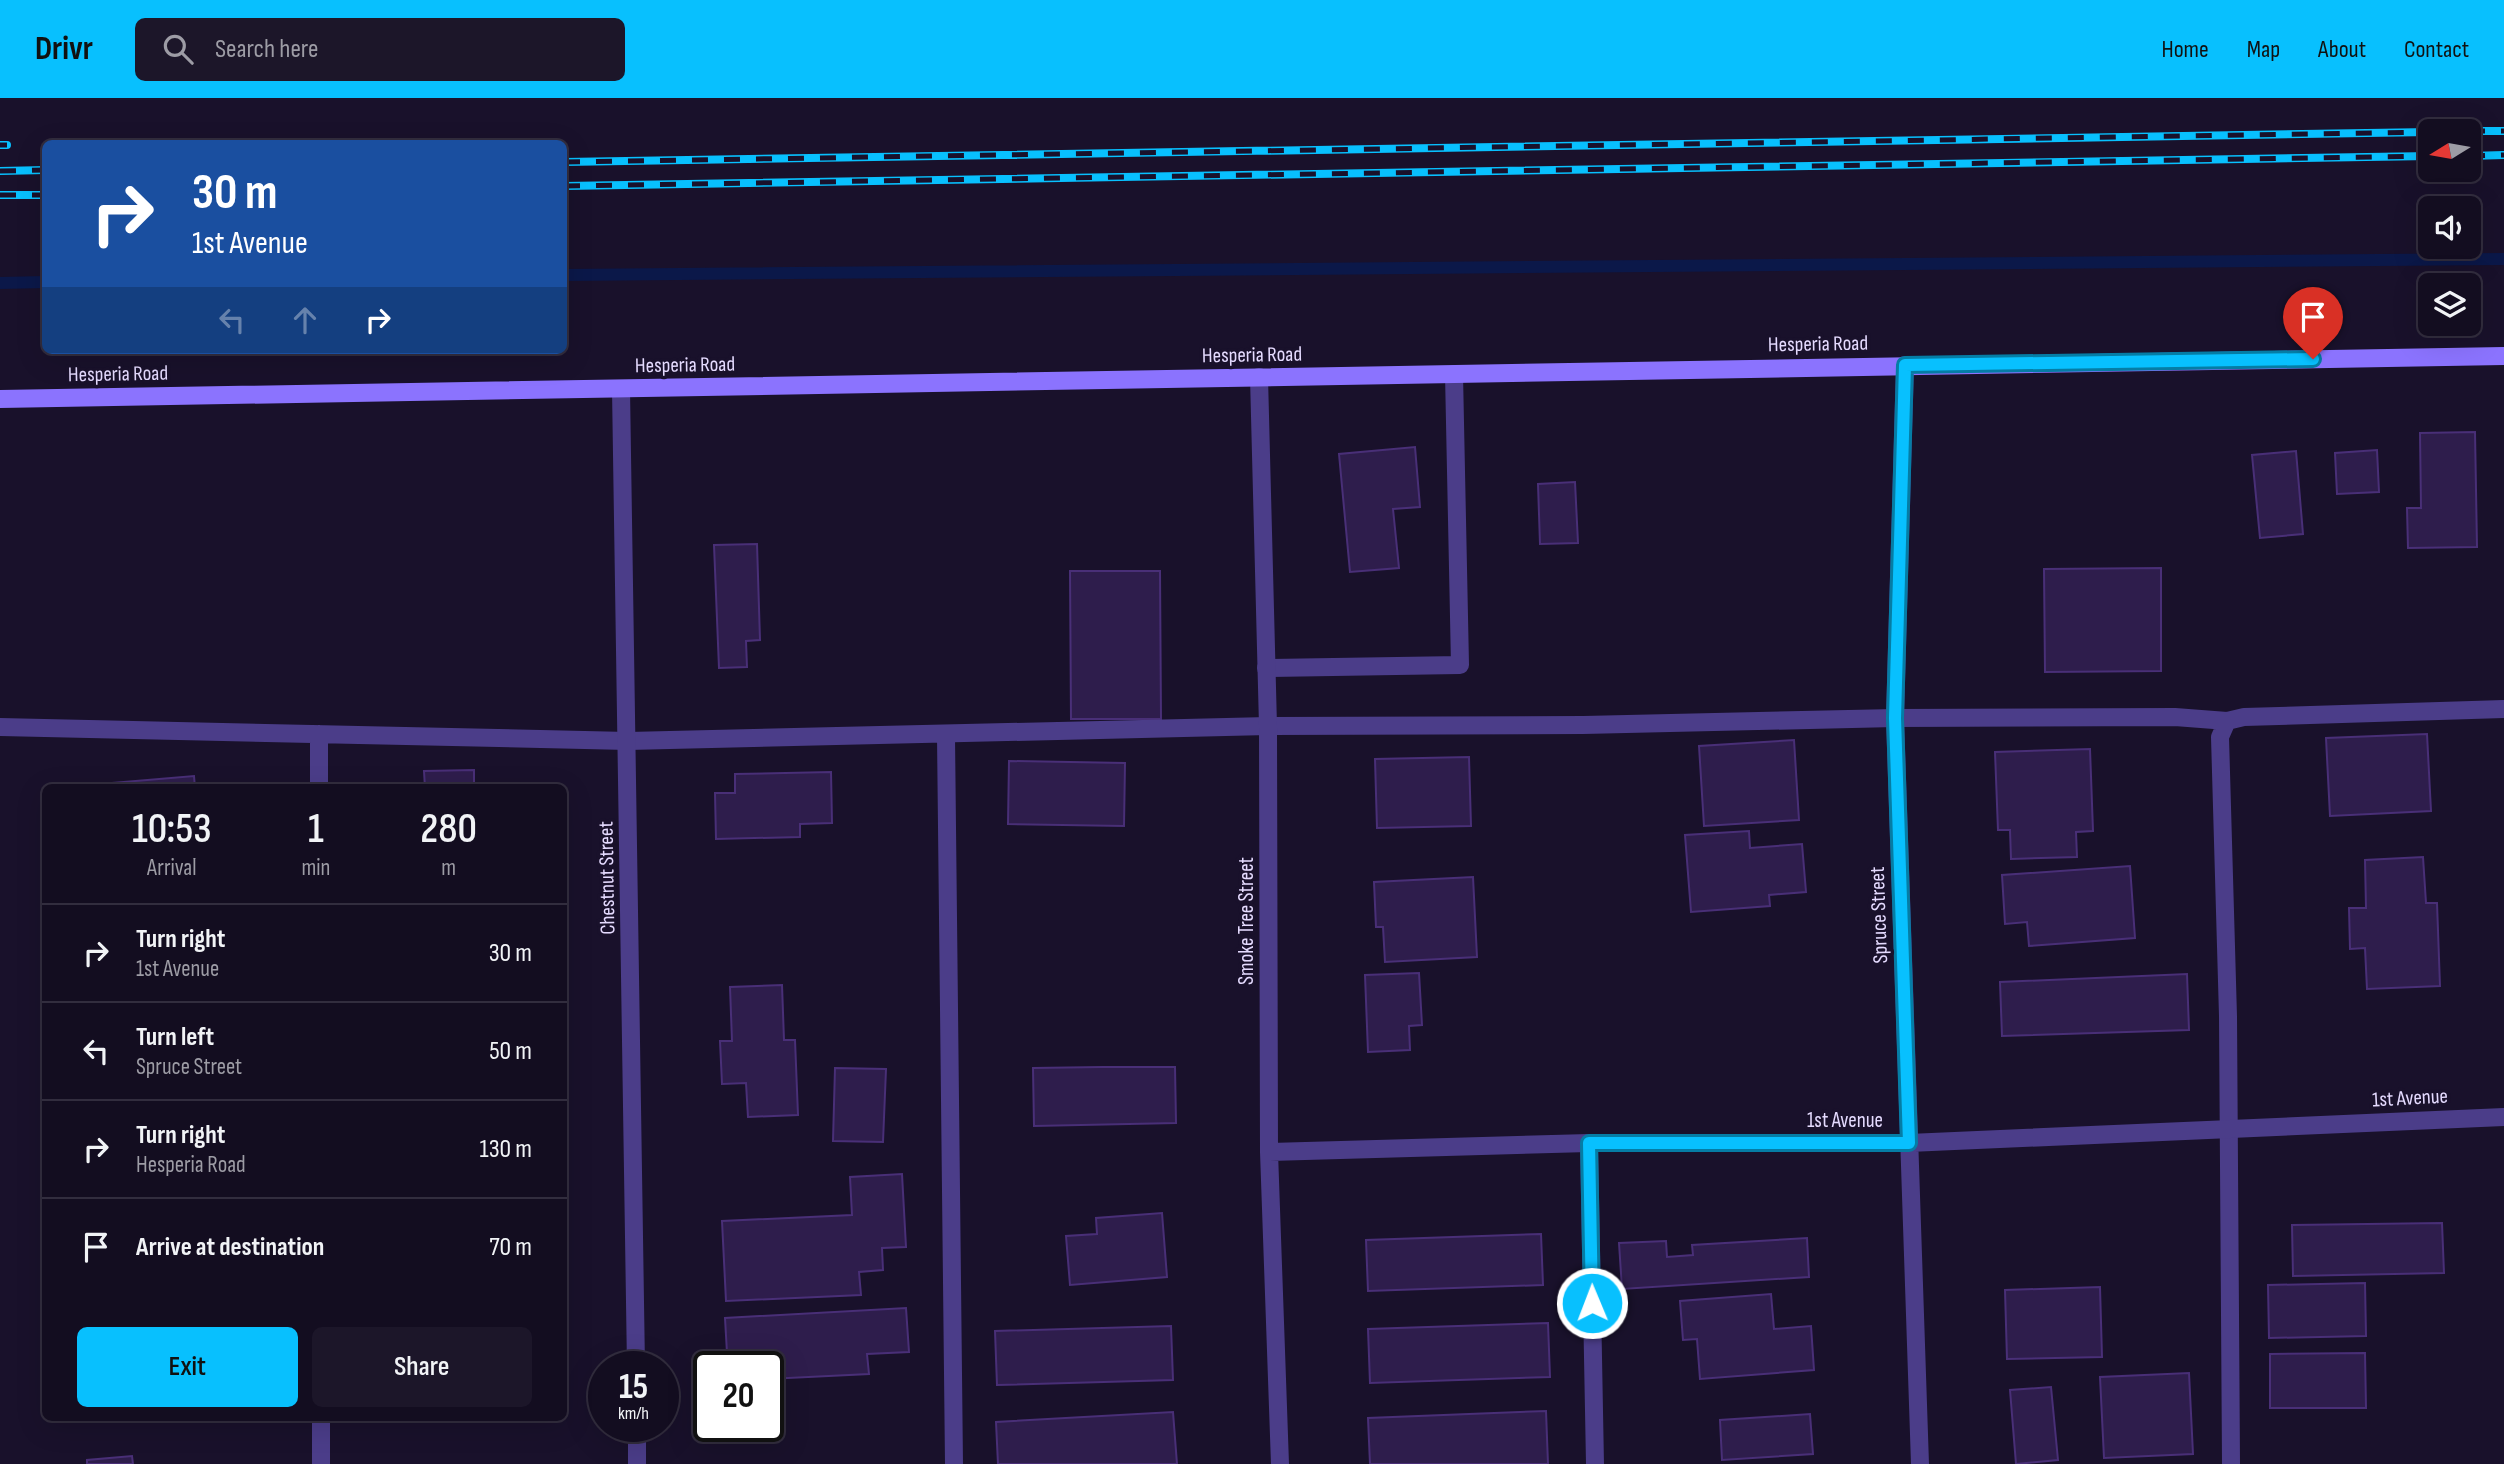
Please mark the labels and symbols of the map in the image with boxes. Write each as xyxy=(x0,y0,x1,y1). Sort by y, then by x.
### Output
north arrow xyxy=(2418,119,2482,182)
pin xyxy=(2283,287,2343,359)
street label: Hesperia Road xyxy=(1768,331,1868,357)
street label: Hesperia Road xyxy=(1202,342,1302,368)
street label: Hesperia Road xyxy=(635,352,735,378)
street label: Hesperia Road xyxy=(68,361,168,387)
street label: Chestnut Street xyxy=(594,821,620,935)
street label: Smoke Tree Street xyxy=(1234,857,1259,985)
street label: Spruce Street xyxy=(1865,866,1893,964)
street label: 1st Avenue xyxy=(2371,1084,2449,1112)
street label: 1st Avenue xyxy=(1807,1108,1883,1133)
position arrow xyxy=(1555,1266,1629,1340)
speed limit sign: 20 xyxy=(693,1351,784,1442)

